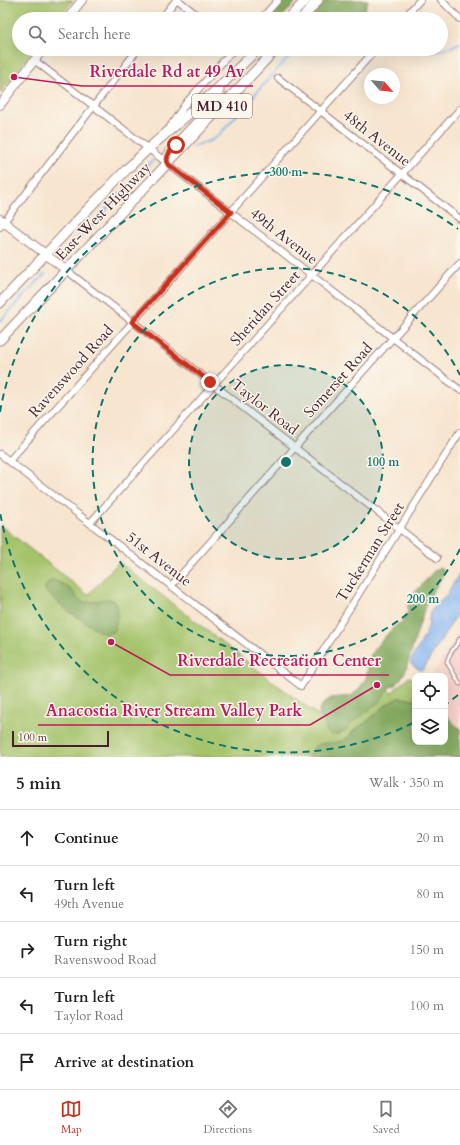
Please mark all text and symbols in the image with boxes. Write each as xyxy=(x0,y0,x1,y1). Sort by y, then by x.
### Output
search box xyxy=(12,12,448,56)
icon: search xyxy=(26,23,48,45)
text: Search here xyxy=(58,24,131,44)
callout: Riverdale Rd at 49 Av xyxy=(82,58,253,86)
text: Riverdale Rd at 49 Av xyxy=(89,61,245,83)
north arrow xyxy=(364,68,400,104)
road number: MD 410 xyxy=(192,94,252,118)
street label: 48th Avenue xyxy=(339,105,415,171)
route start xyxy=(167,136,185,154)
street label: East-West Highway xyxy=(51,158,155,264)
text: 300 m xyxy=(270,164,303,180)
street label: 49th Avenue xyxy=(246,203,322,269)
street label: Sheridan Street xyxy=(226,266,305,350)
street label: Ravenswood Road xyxy=(24,320,118,422)
street label: Somerset Road xyxy=(299,338,377,422)
route end xyxy=(201,373,219,391)
street label: Taylor Road xyxy=(227,375,303,439)
text: 100 m xyxy=(367,454,400,470)
centre of rings xyxy=(279,455,293,469)
street label: Tuckerman Street xyxy=(331,498,409,606)
street label: 51st Avenue xyxy=(122,527,196,591)
text: 200 m xyxy=(407,591,440,607)
callout: Riverdale Recreation Center xyxy=(170,647,389,675)
text: Riverdale Recreation Center xyxy=(177,650,381,672)
map controls xyxy=(412,673,448,745)
button: locate xyxy=(412,673,448,709)
callout: Anacostia River Stream Valley Park xyxy=(38,697,310,725)
text: Anacostia River Stream Valley Park xyxy=(46,700,302,722)
button: layers xyxy=(412,709,448,745)
scale bar xyxy=(12,729,109,748)
text: 100 m xyxy=(18,730,47,745)
text: 5 min xyxy=(16,772,61,795)
text: Walk · 350 m xyxy=(369,774,444,792)
icon: ahead xyxy=(16,827,38,849)
text: Continue xyxy=(54,828,119,848)
text: 20 m xyxy=(416,829,444,847)
text: Turn left xyxy=(54,875,115,895)
icon: left xyxy=(16,883,38,905)
text: 80 m xyxy=(416,885,444,903)
text: 49th Avenue xyxy=(54,895,124,913)
text: Turn right xyxy=(54,931,127,951)
icon: right xyxy=(16,939,38,961)
text: 150 m xyxy=(410,941,444,959)
text: Ravenswood Road xyxy=(54,951,156,969)
text: Turn left xyxy=(54,987,115,1007)
icon: left xyxy=(16,995,38,1017)
text: 100 m xyxy=(410,997,444,1015)
text: Taylor Road xyxy=(54,1007,123,1025)
icon: arrive xyxy=(16,1051,38,1073)
text: Arrive at destination xyxy=(54,1052,194,1072)
tab: Map xyxy=(60,1098,82,1137)
tab: Directions xyxy=(203,1098,252,1137)
tab: Saved xyxy=(373,1098,400,1137)

